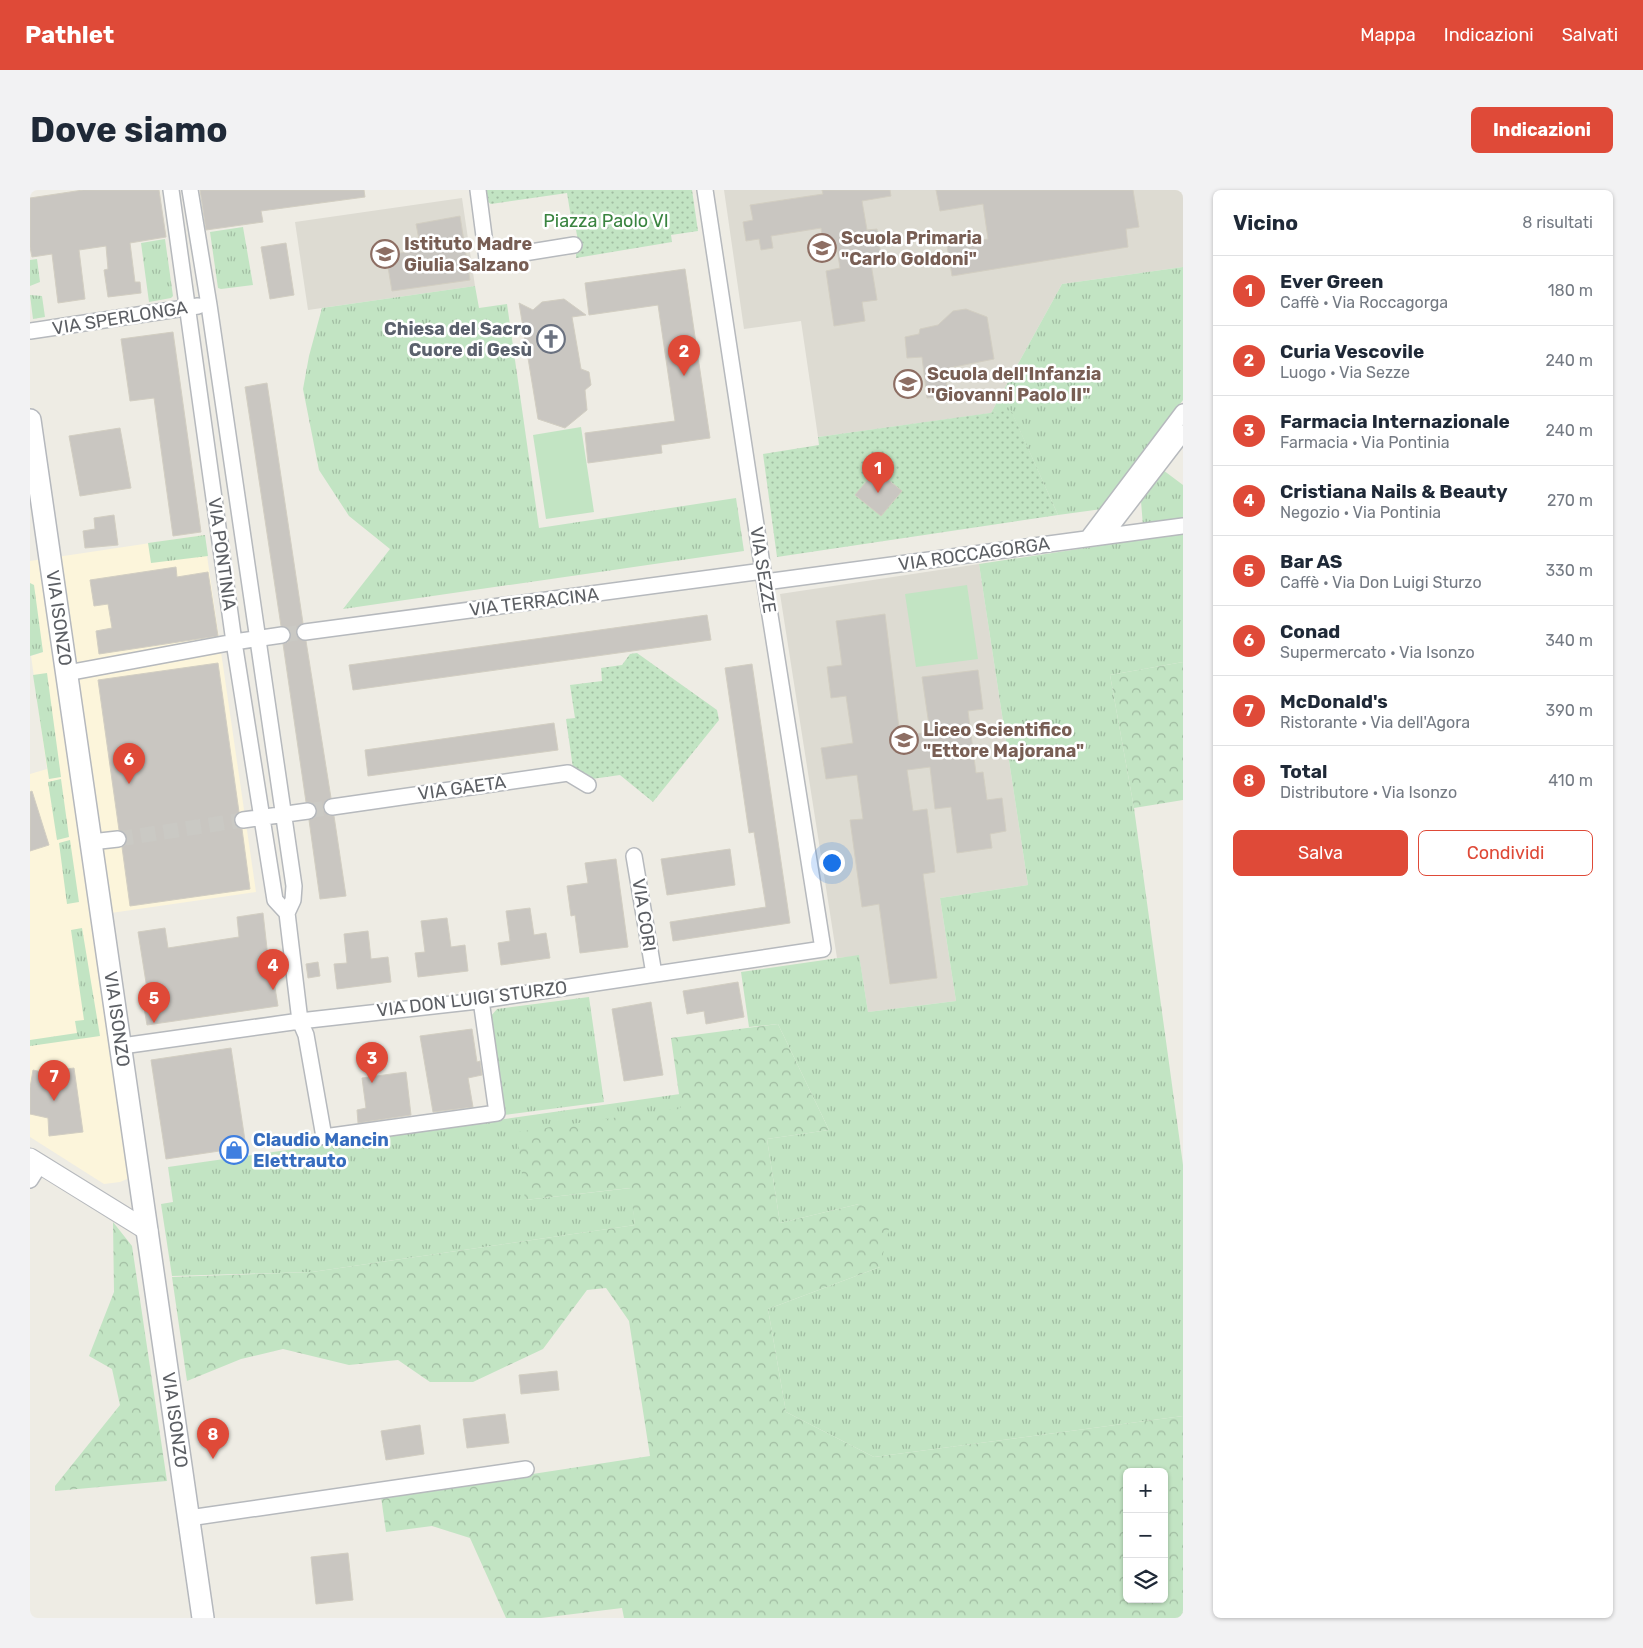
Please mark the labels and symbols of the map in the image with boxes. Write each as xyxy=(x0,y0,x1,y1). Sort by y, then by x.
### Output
park label: Piazza Paolo VI xyxy=(543,210,669,232)
place label: Scuola Primaria "Carlo Goldoni" xyxy=(841,227,982,270)
place label: Istituto Madre Giulia Salzano xyxy=(404,233,532,276)
school or university icon: Scuola Primaria "Carlo Goldoni" xyxy=(807,233,837,263)
school or university icon: Istituto Madre Giulia Salzano xyxy=(370,239,400,269)
street label: VIA SPERLONGA xyxy=(51,296,189,340)
place label: Chiesa del Sacro Cuore di Gesù xyxy=(384,318,532,361)
church icon: Chiesa del Sacro Cuore di Gesù xyxy=(536,324,566,354)
pin: 2 xyxy=(668,335,700,376)
place label: Scuola dell'Infanzia "Giovanni Paolo II" xyxy=(927,363,1101,406)
school or university icon: Scuola dell'Infanzia "Giovanni Paolo II" xyxy=(893,369,923,399)
pin: 1 xyxy=(862,452,894,493)
street label: VIA PONTINIA xyxy=(203,496,241,612)
street label: VIA SEZZE xyxy=(745,525,781,615)
street label: VIA ROCCAGORGA xyxy=(897,532,1051,576)
street label: VIA ISONZO xyxy=(41,569,77,667)
street label: VIA TERRACINA xyxy=(468,583,600,621)
place label: Liceo Scientifico "Ettore Majorana" xyxy=(923,719,1084,762)
school or university icon: Liceo Scientifico "Ettore Majorana" xyxy=(889,725,919,755)
pin: 6 xyxy=(113,743,145,784)
street label: VIA GAETA xyxy=(416,771,508,805)
your location xyxy=(819,850,845,876)
street label: VIA CORI xyxy=(627,877,661,953)
pin: 4 xyxy=(257,949,289,990)
street label: VIA ISONZO xyxy=(99,970,135,1068)
street label: VIA DON LUIGI STURZO xyxy=(375,976,569,1022)
pin: 5 xyxy=(138,982,170,1023)
pin: 3 xyxy=(356,1042,388,1083)
pin: 7 xyxy=(38,1060,70,1101)
place label: Claudio Mancin Elettrauto xyxy=(253,1129,389,1172)
shop icon: Claudio Mancin Elettrauto xyxy=(219,1135,249,1165)
street label: VIA ISONZO xyxy=(157,1371,193,1469)
pin: 8 xyxy=(197,1418,229,1459)

